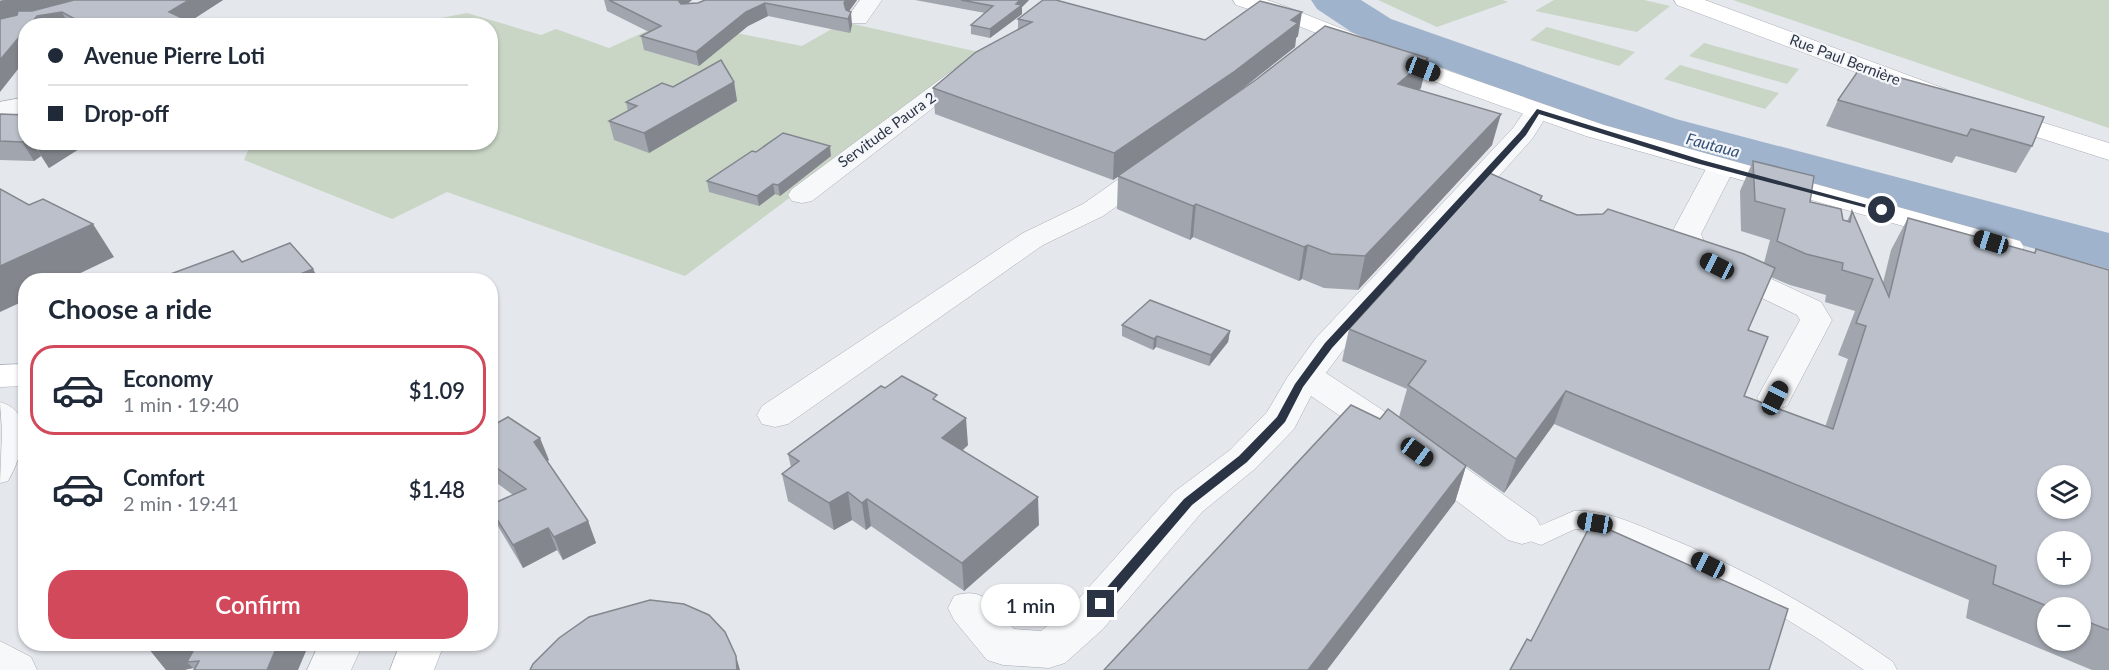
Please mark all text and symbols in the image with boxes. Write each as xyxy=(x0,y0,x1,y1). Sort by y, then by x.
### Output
street label: Rue Paul Bernière xyxy=(1787,30,1903,88)
text: Avenue Pierre Loti xyxy=(84,42,265,69)
car xyxy=(1403,54,1443,84)
street label: Servitude Paura 2 xyxy=(834,88,939,171)
text: Drop-off xyxy=(84,100,169,127)
water label: Fautaua xyxy=(1684,128,1742,161)
route start xyxy=(1868,196,1895,223)
car xyxy=(1971,228,2011,256)
car xyxy=(1697,250,1737,282)
text: Choose a ride xyxy=(48,292,212,325)
icon: car xyxy=(51,363,105,417)
text: Economy xyxy=(123,365,213,392)
text: $1.09 xyxy=(409,377,465,404)
car xyxy=(1759,378,1791,418)
text: 1 min · 19:40 xyxy=(123,392,239,416)
car xyxy=(1397,434,1437,470)
icon: car xyxy=(51,462,105,516)
text: Comfort xyxy=(123,464,205,491)
map controls xyxy=(2037,465,2091,651)
button: layers xyxy=(2037,465,2091,519)
text: $1.48 xyxy=(409,476,465,503)
text: 2 min · 19:41 xyxy=(123,491,239,515)
car xyxy=(1576,511,1614,535)
button: + xyxy=(2037,531,2091,585)
car xyxy=(1688,549,1728,581)
button: Confirm xyxy=(48,570,468,639)
callout: 1 min xyxy=(981,583,1080,625)
route end xyxy=(1087,590,1114,617)
text: 1 min xyxy=(1006,593,1055,617)
button: − xyxy=(2037,597,2091,651)

